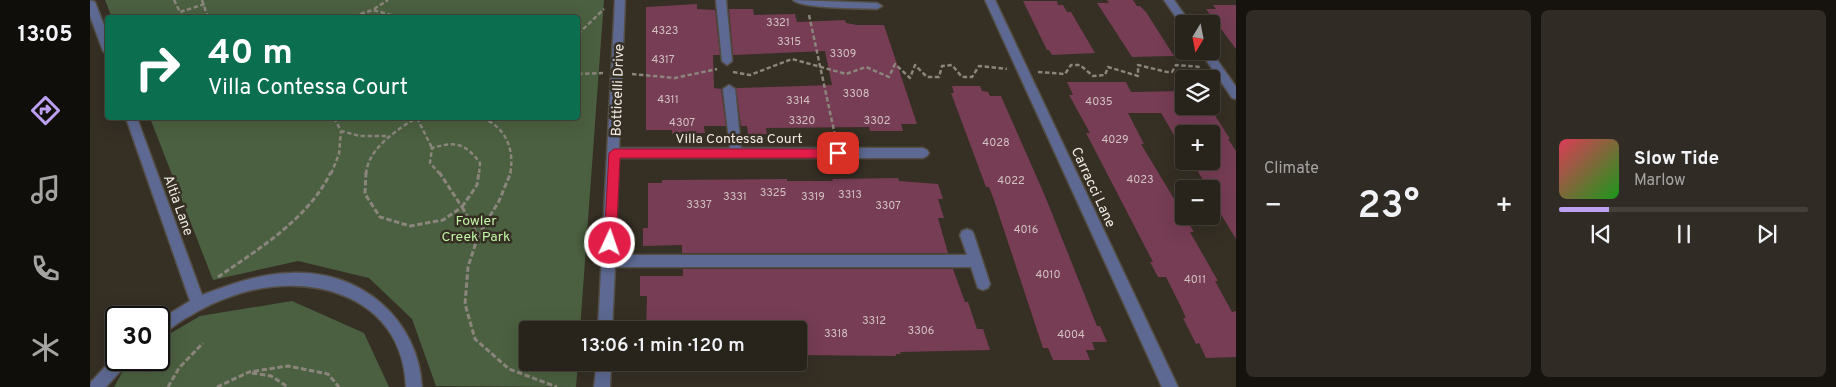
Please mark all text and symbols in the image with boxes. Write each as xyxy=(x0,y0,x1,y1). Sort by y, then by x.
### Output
north arrow xyxy=(1175,15,1220,60)
map controls xyxy=(1175,15,1220,225)
house number: 3321 xyxy=(766,16,790,30)
text: 13:05 xyxy=(17,22,73,49)
house number: 4323 xyxy=(652,24,678,38)
text: 40 m xyxy=(208,32,293,76)
icon: right xyxy=(125,35,190,100)
house number: 3315 xyxy=(777,35,801,49)
street label: Botticelli Drive xyxy=(608,43,629,137)
house number: 3309 xyxy=(830,47,856,61)
house number: 4317 xyxy=(651,53,675,67)
button: layers xyxy=(1175,70,1220,115)
text: Villa Contessa Court xyxy=(208,75,408,102)
house number: 3308 xyxy=(843,87,869,101)
icon: directions xyxy=(28,93,63,128)
house number: 4311 xyxy=(657,93,679,107)
house number: 3314 xyxy=(786,94,810,108)
house number: 4035 xyxy=(1085,95,1113,109)
house number: 3320 xyxy=(789,114,815,128)
house number: 3302 xyxy=(864,114,890,128)
house number: 4307 xyxy=(669,116,695,130)
button: + xyxy=(1175,125,1220,170)
street label: Villa Contessa Court xyxy=(675,131,803,148)
pin xyxy=(817,132,859,174)
house number: 4029 xyxy=(1101,133,1129,147)
house number: 4028 xyxy=(982,136,1010,150)
icon: arrive xyxy=(824,139,852,167)
street label: Carracci Lane xyxy=(1067,145,1119,231)
text: Slow Tide xyxy=(1634,147,1719,171)
text: Climate xyxy=(1264,159,1319,179)
text: Marlow xyxy=(1634,171,1686,191)
icon: music xyxy=(28,172,63,207)
street label: Altia Lane xyxy=(159,173,196,238)
house number: 4023 xyxy=(1126,173,1154,187)
house number: 4022 xyxy=(997,174,1025,188)
button: − xyxy=(1175,180,1220,225)
text: 23° xyxy=(1358,183,1419,232)
house number: 3325 xyxy=(760,186,786,200)
house number: 3313 xyxy=(838,188,862,202)
text: − xyxy=(1264,189,1282,225)
text: + xyxy=(1495,189,1513,225)
house number: 3331 xyxy=(723,190,747,204)
house number: 3319 xyxy=(801,190,825,204)
house number: 3337 xyxy=(686,198,712,212)
house number: 3307 xyxy=(875,199,901,213)
park label: Fowler Creek Park xyxy=(441,213,511,246)
position arrow xyxy=(583,216,635,268)
icon: previous xyxy=(1587,220,1615,248)
icon: pause xyxy=(1670,220,1698,248)
icon: next xyxy=(1753,220,1781,248)
house number: 4016 xyxy=(1014,223,1038,237)
icon: phone xyxy=(28,251,63,286)
house number: 4010 xyxy=(1035,268,1061,282)
house number: 4011 xyxy=(1184,273,1206,287)
speed limit sign: 30 xyxy=(105,306,170,371)
house number: 3312 xyxy=(862,314,886,328)
house number: 3306 xyxy=(908,324,934,338)
house number: 3318 xyxy=(824,327,848,341)
house number: 4004 xyxy=(1057,328,1085,342)
icon: climate xyxy=(28,330,63,365)
text: 13:06 · 1 min · 120 m xyxy=(581,334,745,358)

